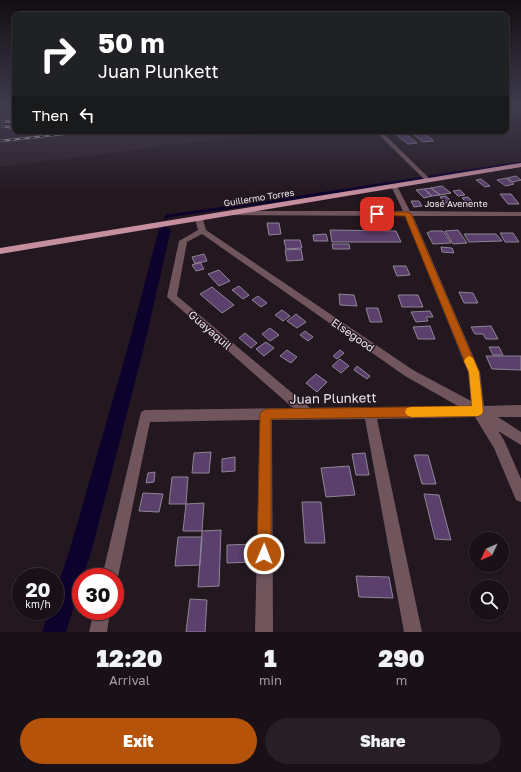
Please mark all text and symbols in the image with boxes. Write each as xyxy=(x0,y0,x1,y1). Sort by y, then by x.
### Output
text: 50 m xyxy=(98,26,165,59)
icon: right xyxy=(32,28,84,80)
text: Juan Plunkett xyxy=(98,60,219,82)
icon: left xyxy=(76,104,98,126)
text: Then xyxy=(32,106,68,124)
street label: Guillermo Torres xyxy=(223,186,295,209)
pin xyxy=(360,197,394,231)
street label: José Avenente xyxy=(424,198,488,209)
icon: arrive xyxy=(366,203,388,225)
street label: Guayaquil xyxy=(186,308,235,352)
street label: Elsegood xyxy=(329,315,377,354)
street label: Juan Plunkett xyxy=(289,389,377,407)
north arrow xyxy=(469,532,509,572)
map controls xyxy=(469,532,509,620)
position arrow xyxy=(243,533,285,575)
speed limit sign: 30 xyxy=(72,568,124,620)
text: 20 xyxy=(25,577,51,601)
button: search xyxy=(469,580,509,620)
text: km/h xyxy=(25,598,51,610)
text: 12:20 xyxy=(96,643,163,672)
text: 1 xyxy=(264,643,277,672)
text: 290 xyxy=(378,643,425,672)
text: Arrival xyxy=(109,672,150,688)
text: min xyxy=(259,672,282,688)
text: m xyxy=(396,672,407,688)
button: Exit xyxy=(20,718,257,764)
button: Share xyxy=(265,718,501,764)

